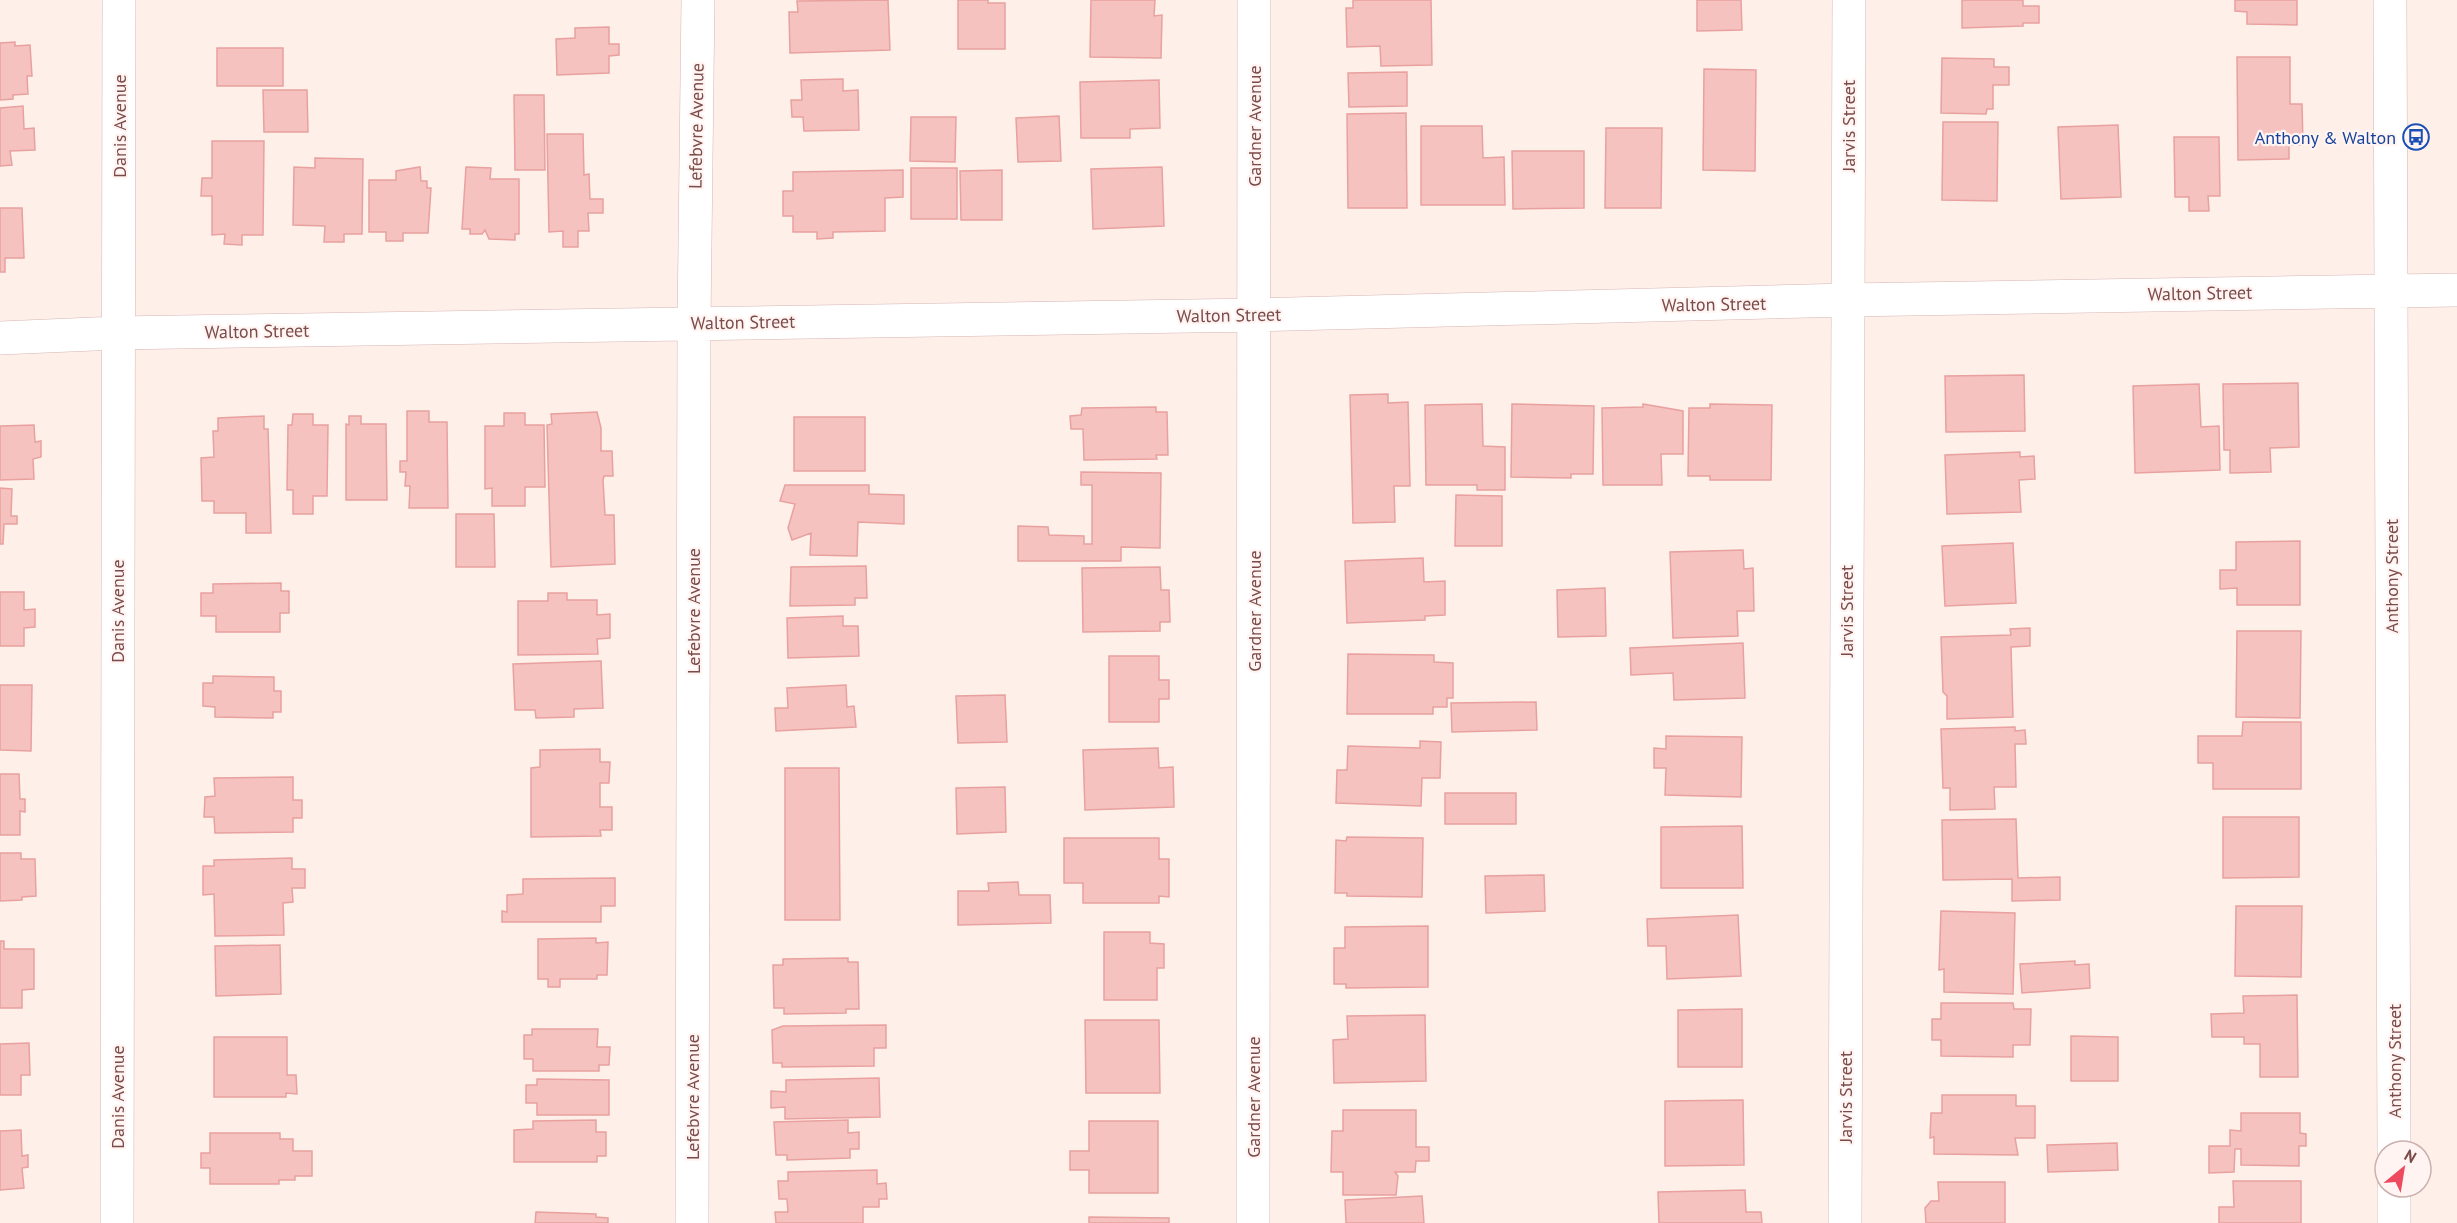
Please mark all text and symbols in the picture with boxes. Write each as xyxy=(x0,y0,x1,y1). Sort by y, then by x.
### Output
street label: Lefebvre Avenue xyxy=(683,63,709,189)
street label: Gardner Avenue xyxy=(1243,65,1266,187)
street label: Danis Avenue xyxy=(108,74,131,178)
street label: Jarvis Street xyxy=(1837,80,1860,173)
bus stop icon: Anthony & Walton xyxy=(2401,122,2431,152)
place label: Anthony & Walton xyxy=(2255,126,2396,149)
street label: Walton Street xyxy=(2148,281,2252,305)
street label: Walton Street xyxy=(1662,292,1766,316)
street label: Walton Street xyxy=(1177,303,1281,327)
street label: Walton Street xyxy=(691,310,795,334)
street label: Walton Street xyxy=(205,319,309,343)
street label: Anthony Street xyxy=(2380,519,2403,633)
street label: Lefebvre Avenue xyxy=(682,548,705,674)
street label: Gardner Avenue xyxy=(1243,550,1266,672)
street label: Danis Avenue xyxy=(106,559,129,663)
street label: Jarvis Street xyxy=(1835,565,1858,658)
street label: Anthony Street xyxy=(2383,1004,2406,1118)
street label: Lefebvre Avenue xyxy=(681,1034,704,1160)
street label: Gardner Avenue xyxy=(1242,1036,1265,1158)
street label: Danis Avenue xyxy=(106,1045,129,1149)
street label: Jarvis Street xyxy=(1834,1051,1857,1144)
north arrow xyxy=(2373,1139,2433,1199)
text: N xyxy=(2401,1145,2420,1167)

